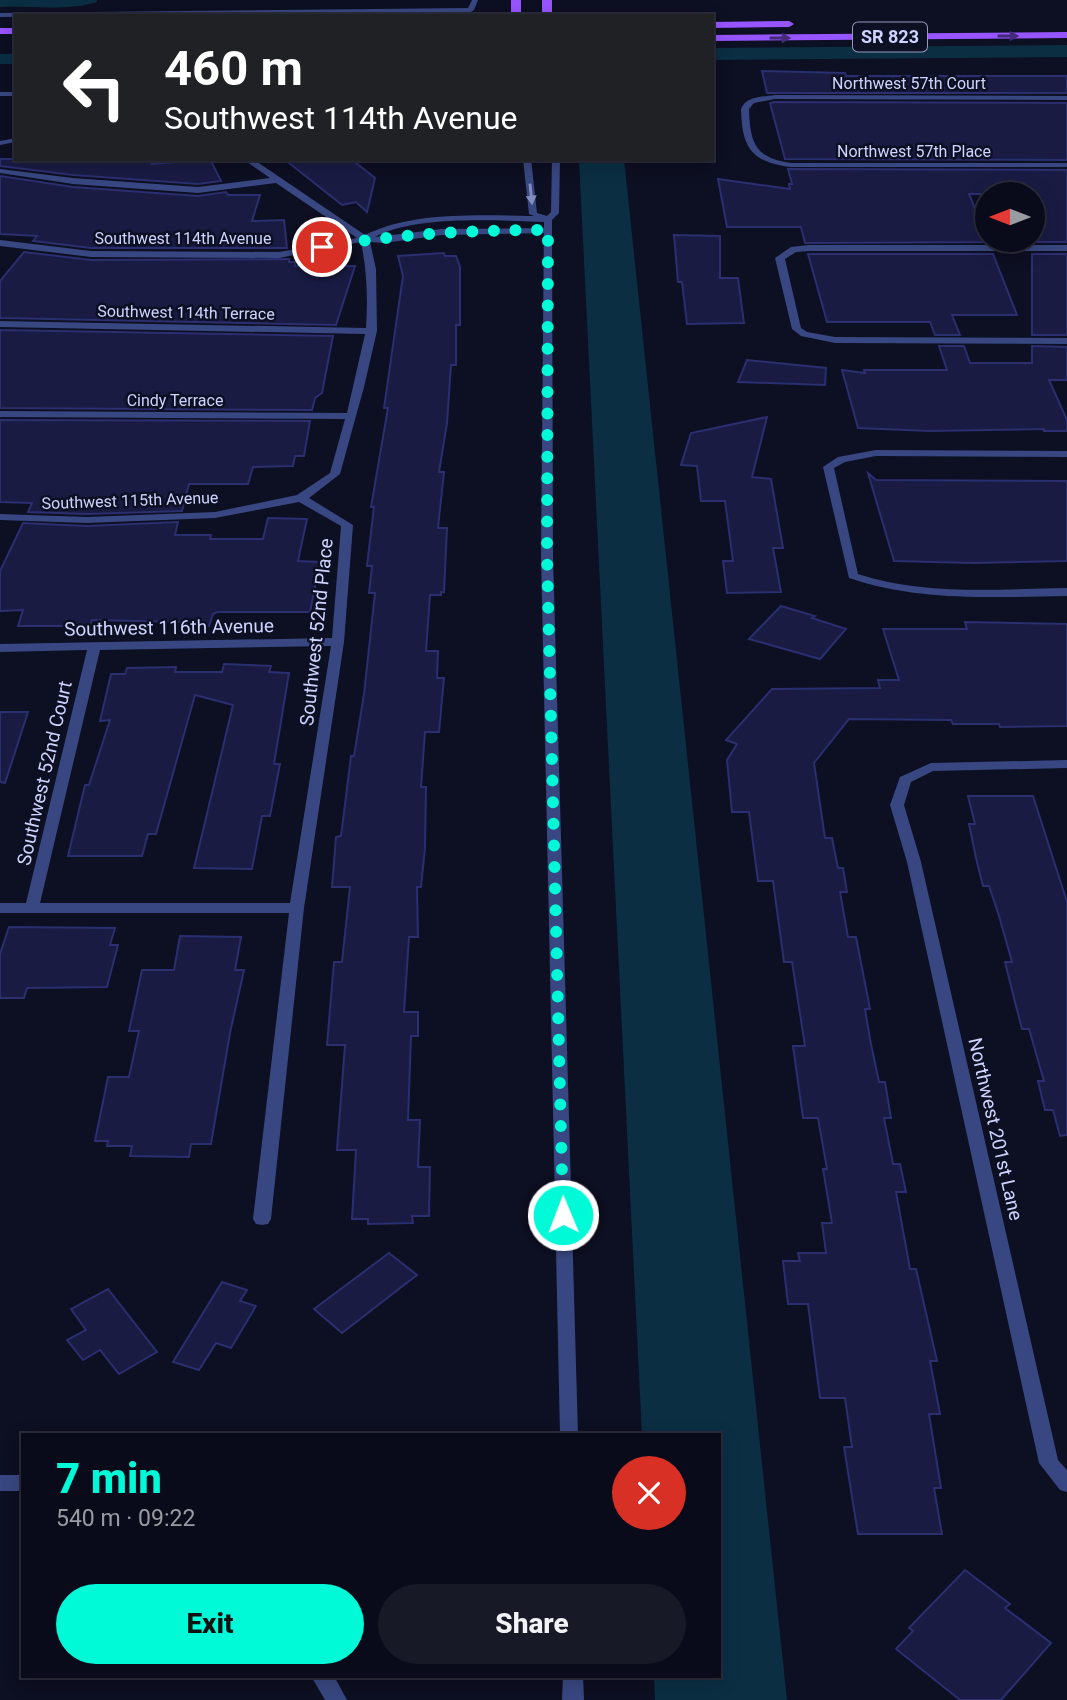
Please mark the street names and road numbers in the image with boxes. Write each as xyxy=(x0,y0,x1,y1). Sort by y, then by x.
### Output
road number: SR 823 xyxy=(853,22,927,52)
street label: Northwest 57th Court xyxy=(832,74,986,93)
street label: Northwest 57th Place xyxy=(837,142,991,161)
street label: Southwest 114th Avenue xyxy=(95,229,271,248)
street label: Southwest 114th Terrace xyxy=(97,301,275,324)
street label: Cindy Terrace xyxy=(127,391,223,410)
street label: Southwest 115th Avenue xyxy=(41,488,219,513)
street label: Southwest 52nd Place xyxy=(295,537,338,727)
street label: Southwest 116th Avenue xyxy=(64,614,274,641)
street label: Southwest 52nd Court xyxy=(12,679,77,868)
street label: Northwest 201st Lane xyxy=(963,1035,1028,1223)

